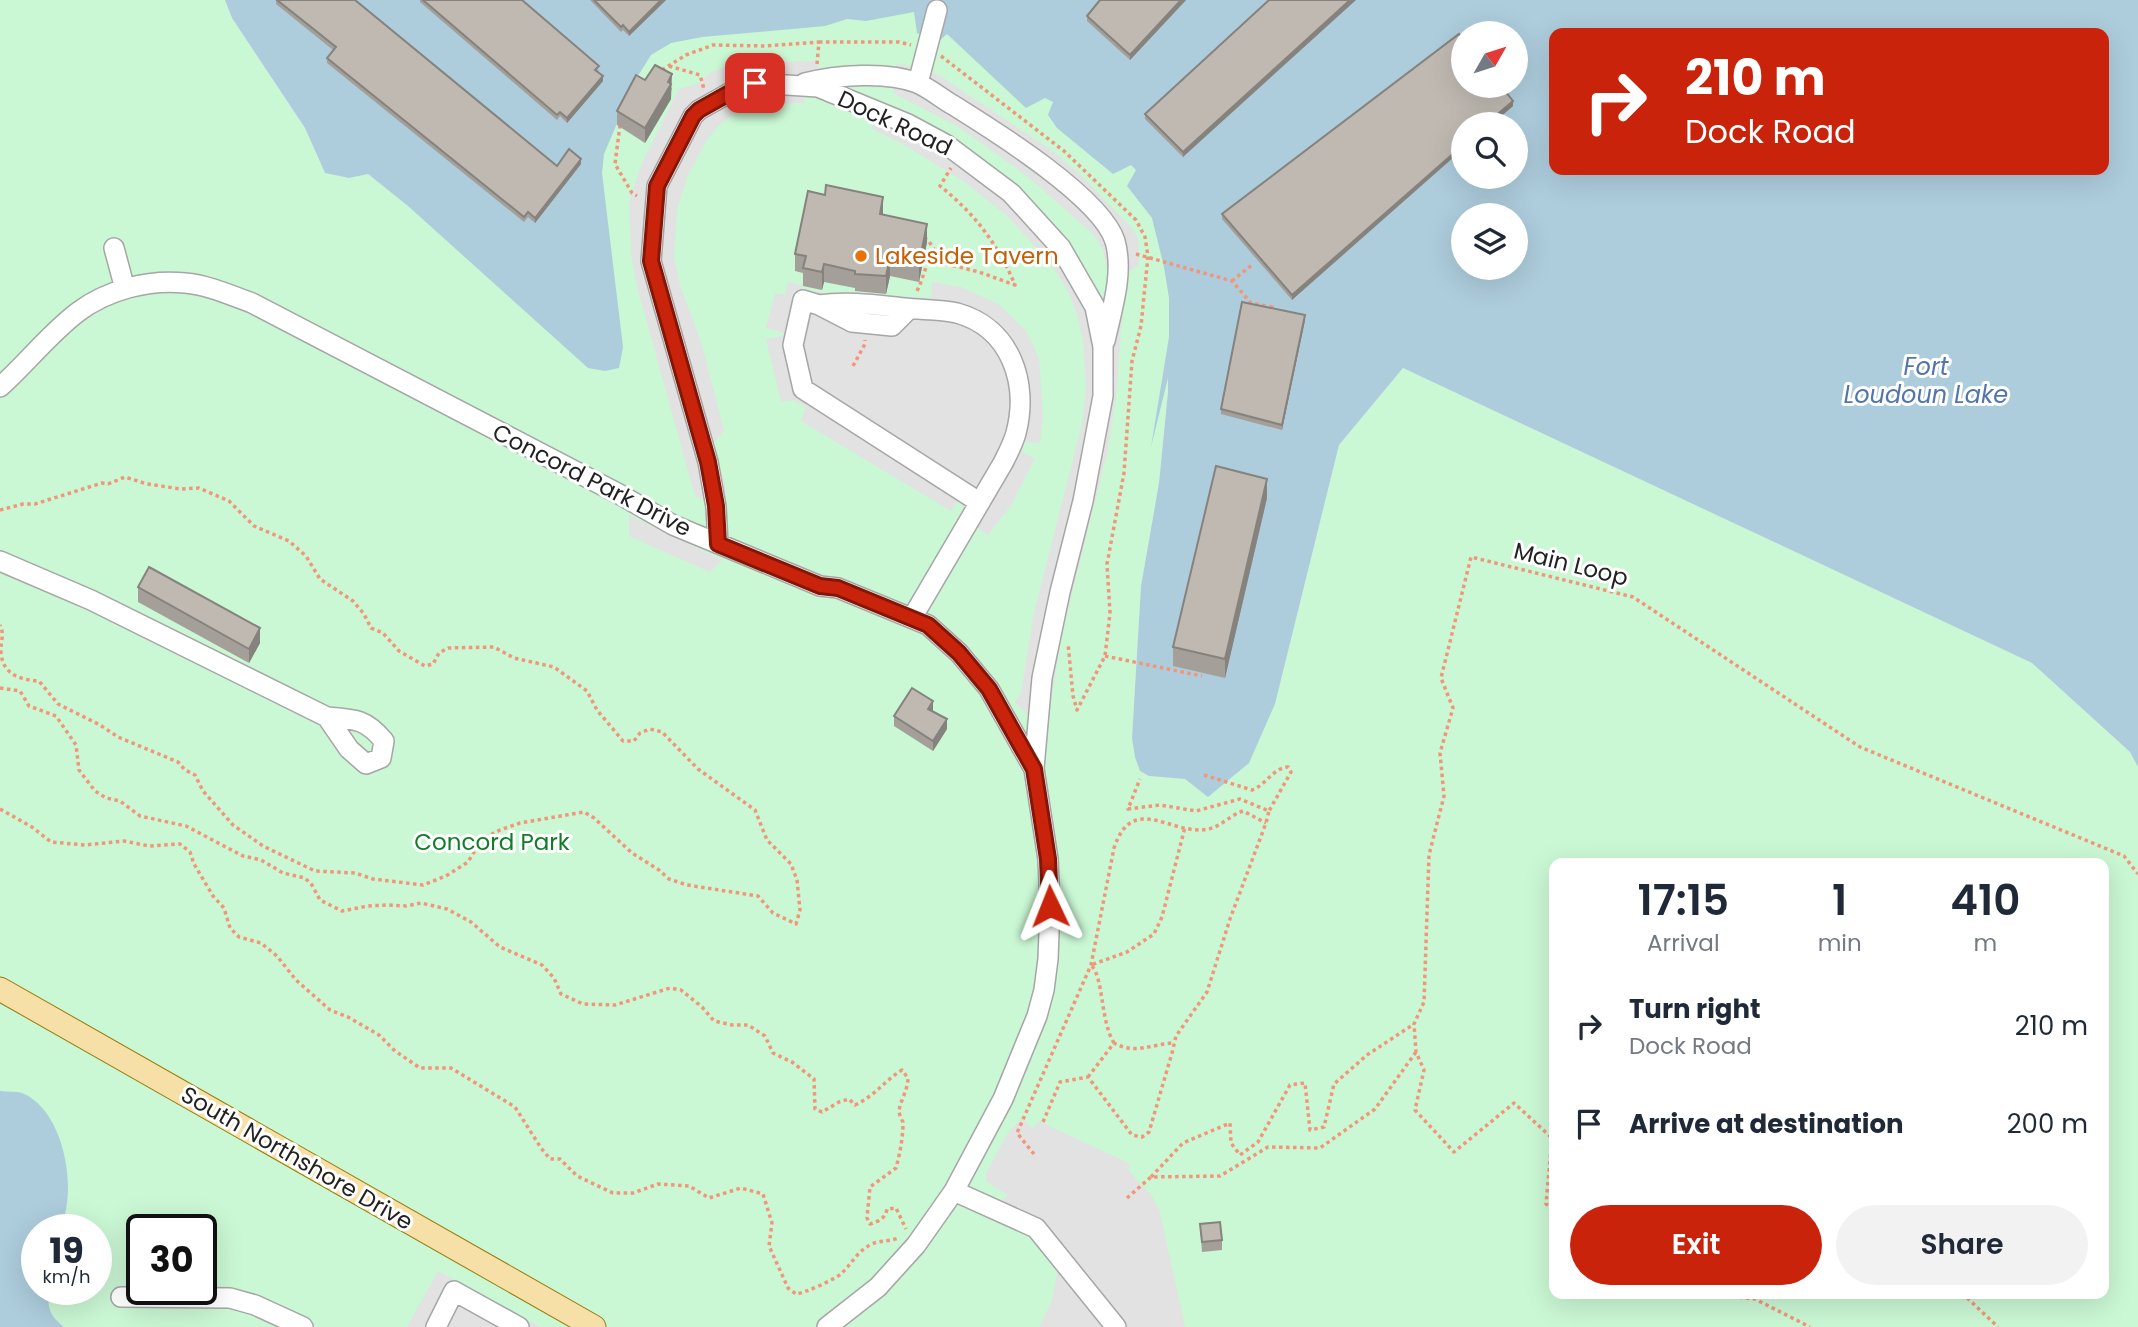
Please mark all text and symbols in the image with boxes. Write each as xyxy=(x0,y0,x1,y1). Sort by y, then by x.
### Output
north arrow xyxy=(1451,21,1528,98)
map controls xyxy=(1451,21,1528,280)
text: 210 m xyxy=(1685,44,1826,112)
pin xyxy=(725,53,785,113)
icon: right xyxy=(1570,56,1661,147)
icon: arrive xyxy=(736,64,774,102)
street label: Dock Road xyxy=(833,83,957,163)
text: Dock Road xyxy=(1685,109,1856,154)
button: search xyxy=(1451,112,1528,189)
button: layers xyxy=(1451,203,1528,280)
place label: Lakeside Tavern xyxy=(875,240,1059,272)
marker: Lakeside Tavern xyxy=(853,248,869,264)
water label: Fort Loudoun Lake xyxy=(1844,350,2008,411)
street label: Concord Park Drive xyxy=(487,416,697,544)
street label: Main Loop xyxy=(1510,534,1632,594)
park label: Concord Park xyxy=(414,826,570,858)
position arrow xyxy=(1013,869,1087,943)
text: 17:15 xyxy=(1638,871,1729,930)
text: 1 xyxy=(1832,871,1847,930)
text: 410 xyxy=(1950,871,2020,930)
text: Arrival xyxy=(1647,927,1720,959)
text: min xyxy=(1818,927,1862,959)
text: m xyxy=(1974,927,1997,959)
text: Turn right xyxy=(1629,991,1761,1027)
icon: right xyxy=(1570,1007,1608,1045)
text: 210 m xyxy=(2015,1008,2088,1044)
text: Dock Road xyxy=(1629,1030,1752,1062)
street label: South Northshore Drive xyxy=(175,1078,419,1238)
icon: arrive xyxy=(1570,1105,1608,1143)
text: Arrive at destination xyxy=(1629,1106,1904,1142)
text: 200 m xyxy=(2007,1106,2088,1142)
button: Exit xyxy=(1570,1205,1822,1285)
button: Share xyxy=(1836,1205,2088,1285)
speed limit sign: 30 xyxy=(126,1214,217,1305)
text: 19 xyxy=(49,1226,84,1275)
text: km/h xyxy=(43,1264,90,1289)

